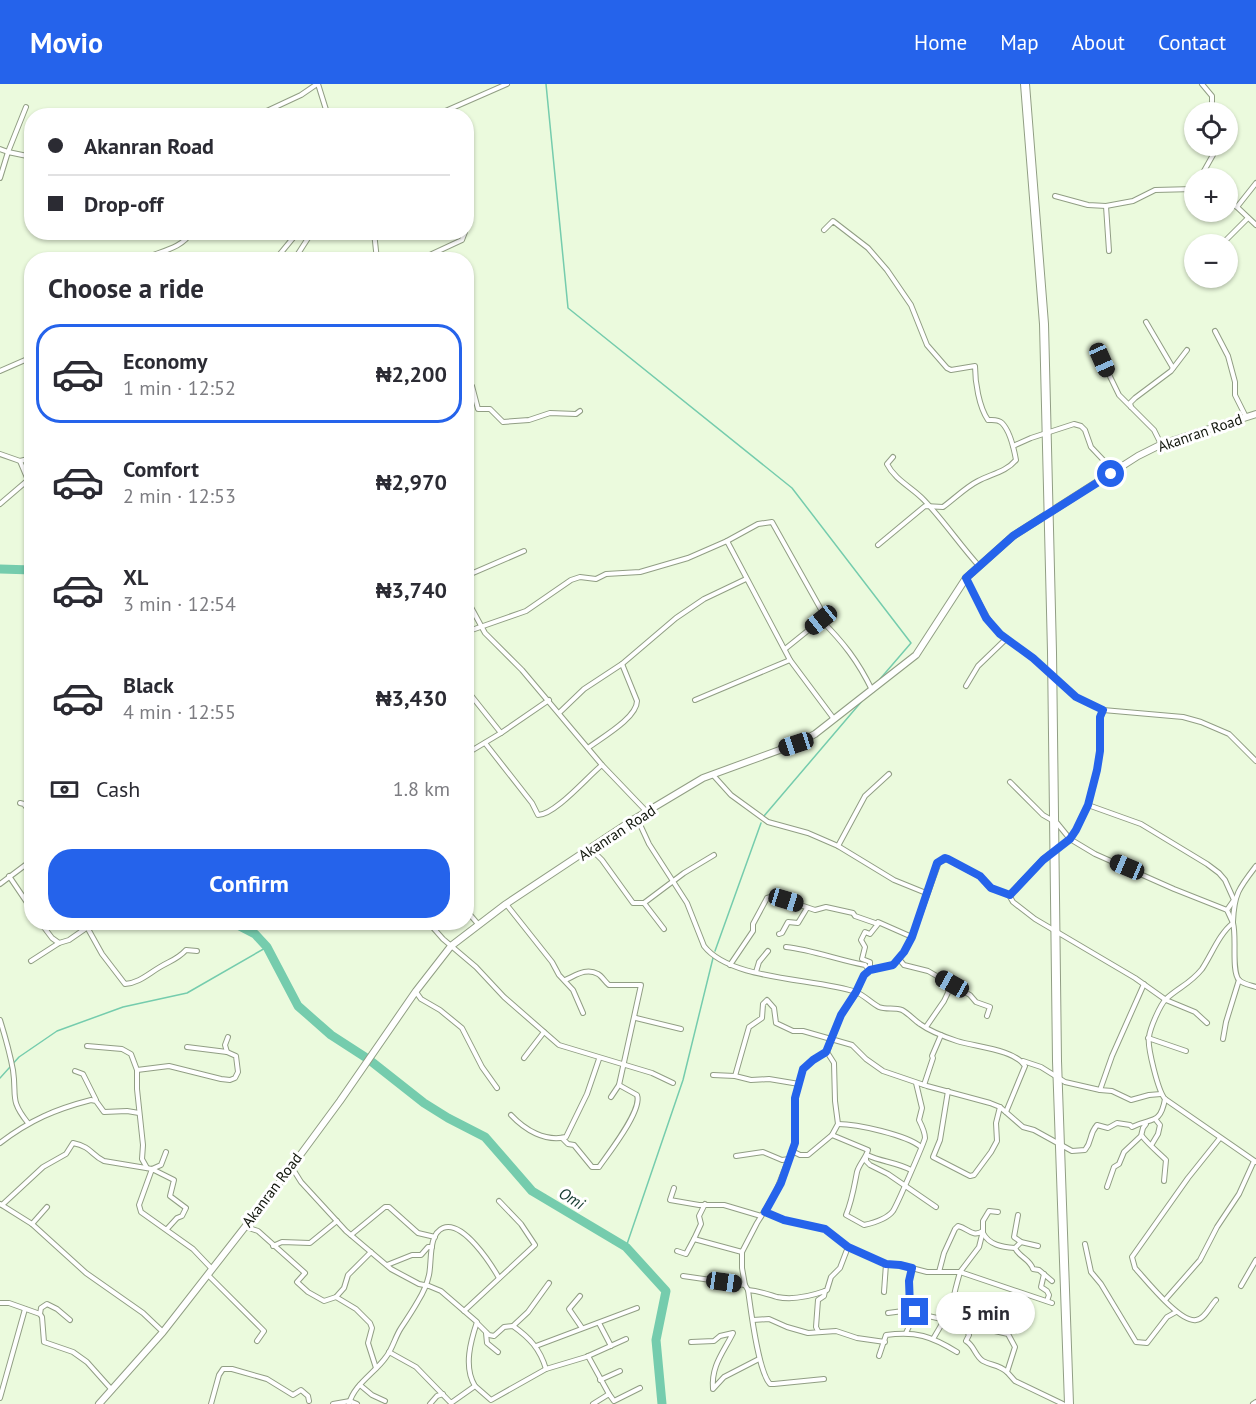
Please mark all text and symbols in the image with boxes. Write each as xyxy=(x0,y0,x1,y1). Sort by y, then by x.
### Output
text: Movio xyxy=(30,24,103,61)
text: Home xyxy=(914,29,967,56)
text: Map xyxy=(1000,29,1039,56)
text: About xyxy=(1072,29,1125,56)
text: Contact xyxy=(1158,29,1226,56)
map controls xyxy=(1184,102,1238,288)
button: locate xyxy=(1184,102,1238,156)
text: Akanran Road xyxy=(84,132,214,160)
button: + xyxy=(1184,168,1238,222)
text: Drop-off xyxy=(84,190,163,218)
button: − xyxy=(1184,234,1238,288)
text: Choose a ride xyxy=(48,271,204,305)
car xyxy=(1086,340,1118,380)
icon: car xyxy=(51,347,105,401)
text: Economy xyxy=(123,347,207,375)
text: ₦2,200 xyxy=(376,360,447,388)
text: 1 min · 12:52 xyxy=(123,375,236,401)
street label: Akanran Road xyxy=(1155,409,1245,456)
icon: car xyxy=(51,455,105,509)
text: Comfort xyxy=(123,455,199,483)
route start xyxy=(1097,460,1124,487)
text: ₦2,970 xyxy=(376,468,447,496)
text: 2 min · 12:53 xyxy=(123,483,236,509)
icon: car xyxy=(51,563,105,617)
text: XL xyxy=(123,563,148,591)
text: ₦3,740 xyxy=(376,576,447,604)
text: 3 min · 12:54 xyxy=(123,591,236,617)
car xyxy=(801,602,841,638)
icon: car xyxy=(51,671,105,725)
text: Black xyxy=(123,671,174,699)
text: ₦3,430 xyxy=(376,684,447,712)
text: 4 min · 12:55 xyxy=(123,699,236,725)
car xyxy=(776,730,816,758)
icon: cash xyxy=(48,773,81,806)
text: Cash xyxy=(96,775,140,803)
text: 1.8 km xyxy=(393,776,450,802)
street label: Akanran Road xyxy=(575,801,659,865)
button: Confirm xyxy=(48,849,450,918)
car xyxy=(1107,852,1147,882)
car xyxy=(766,886,806,914)
car xyxy=(932,967,972,1001)
street label: Akanran Road xyxy=(237,1149,306,1231)
water label: Omi xyxy=(555,1183,589,1214)
car xyxy=(705,1271,743,1293)
callout: 5 min xyxy=(936,1291,1035,1333)
route end xyxy=(901,1298,928,1325)
text: 5 min xyxy=(961,1300,1010,1326)

